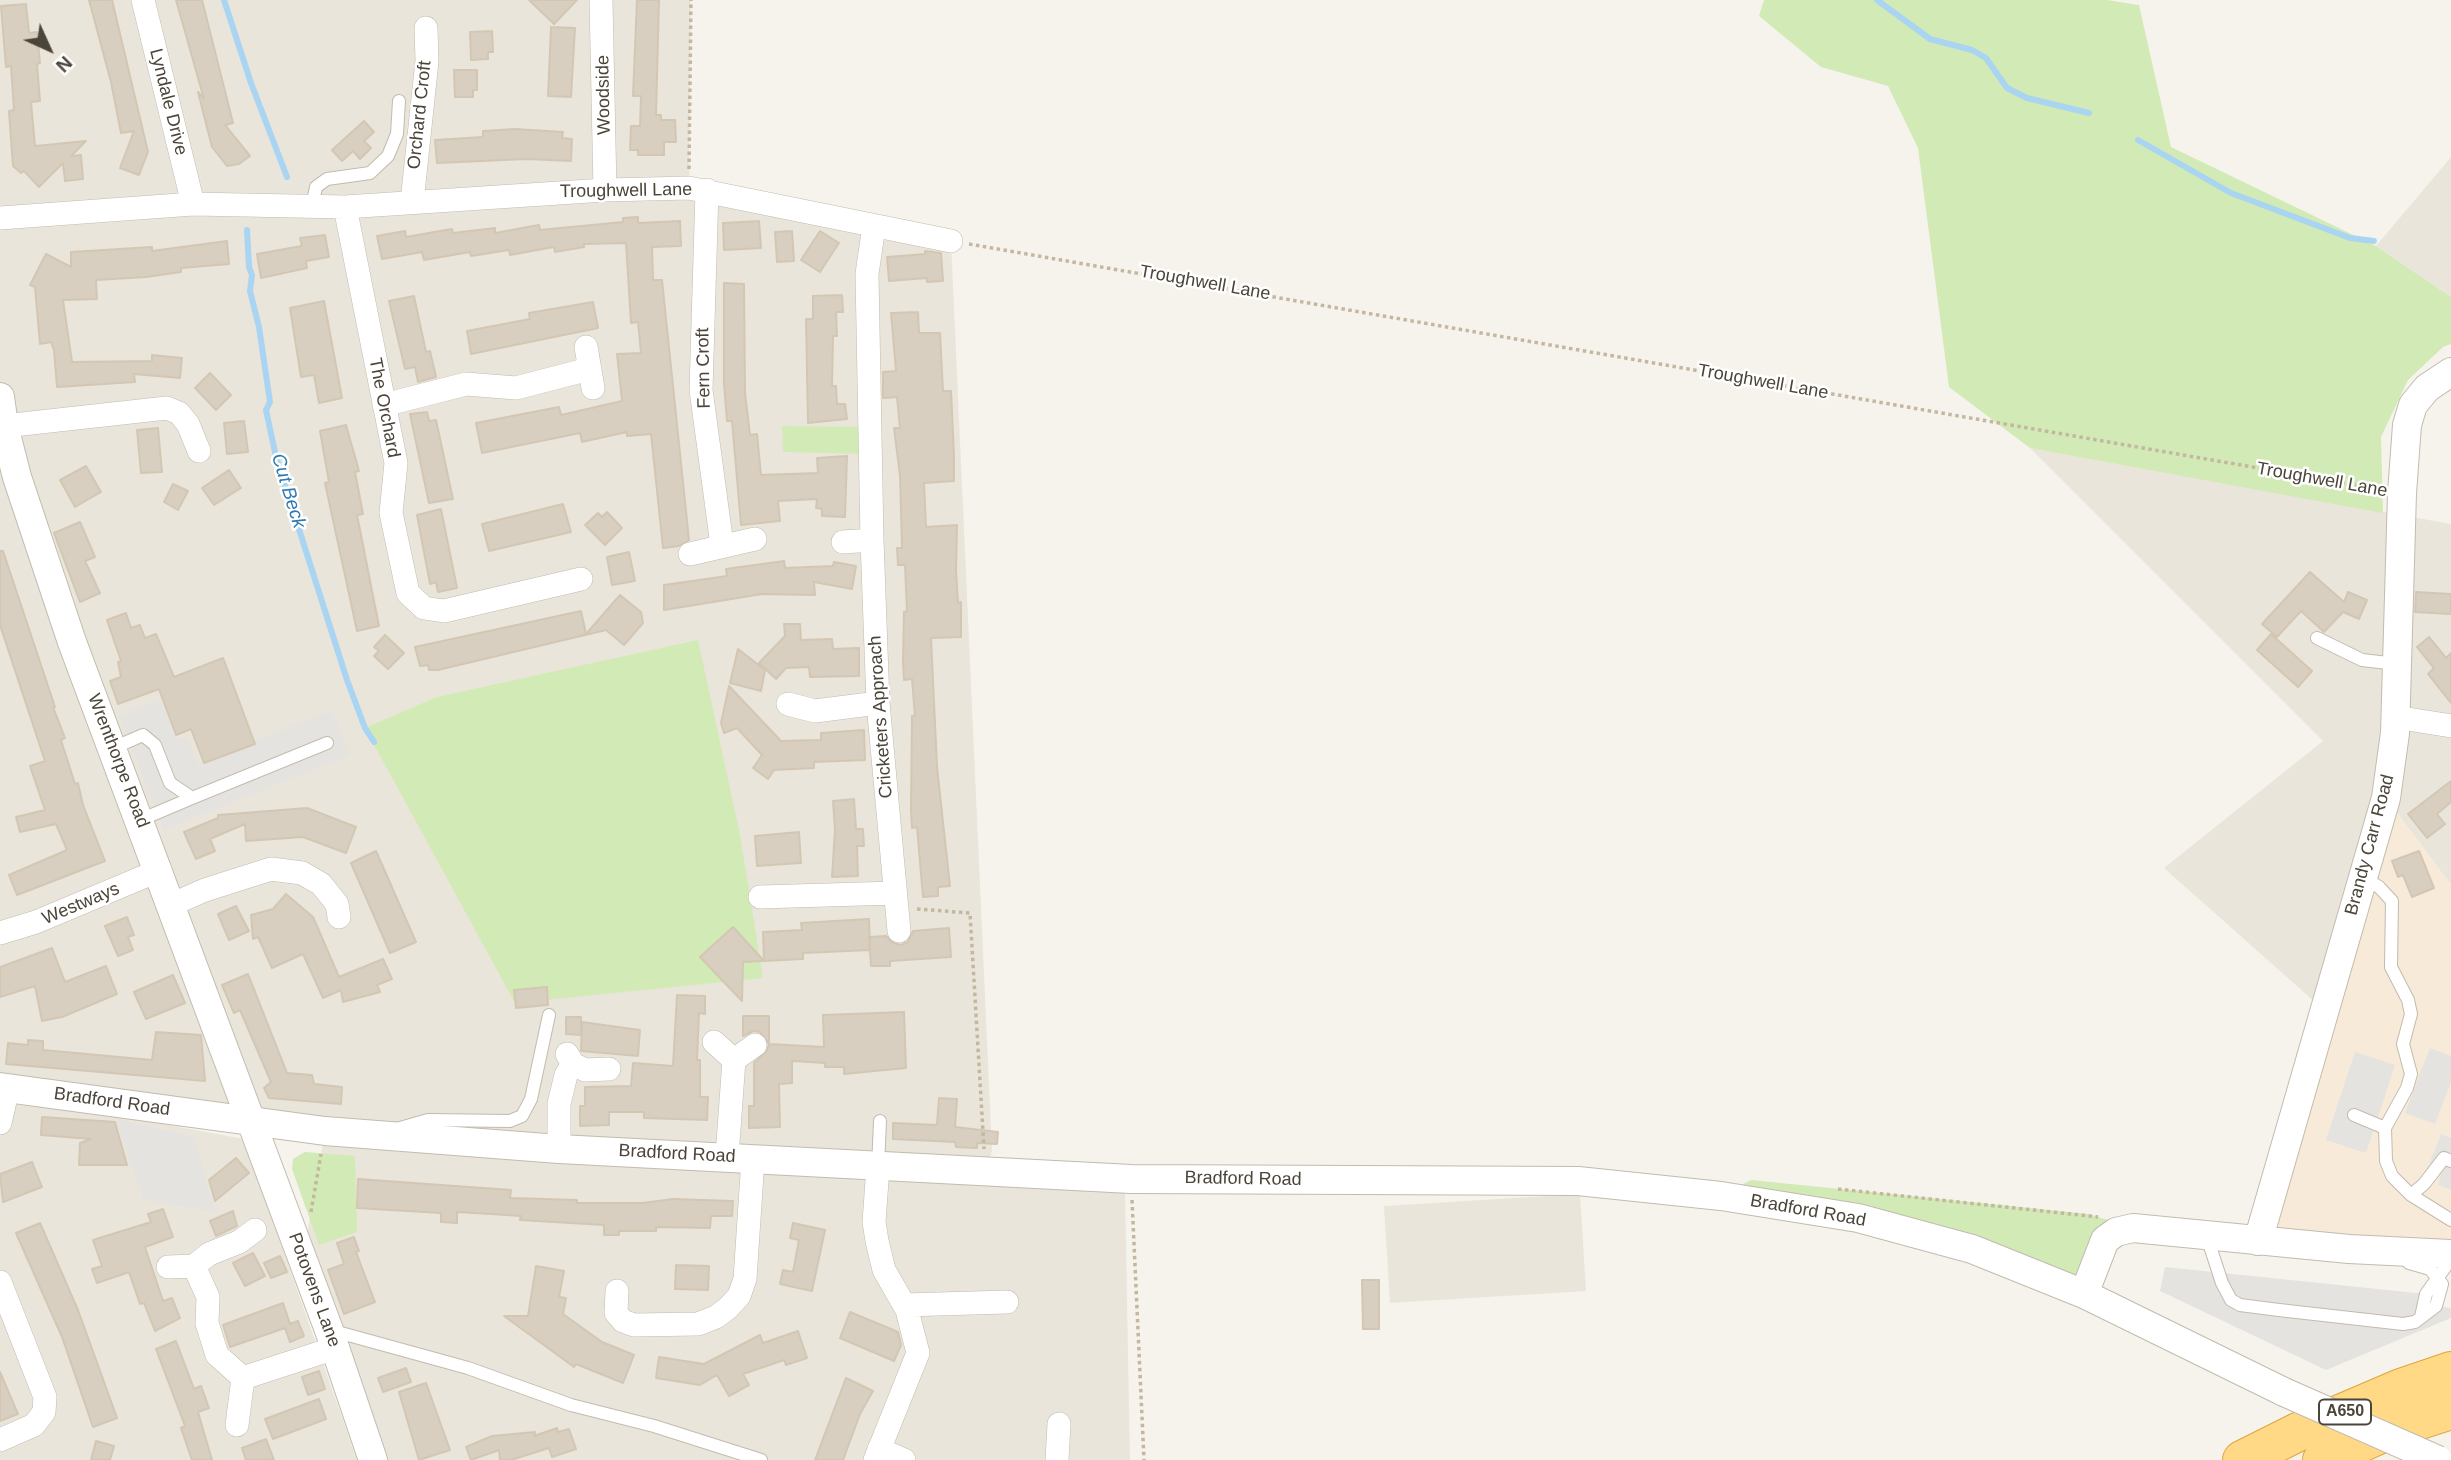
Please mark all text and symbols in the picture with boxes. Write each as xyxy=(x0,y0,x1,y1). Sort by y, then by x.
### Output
north arrow xyxy=(14,14,84,84)
street label: Lyndale Drive xyxy=(144,46,192,158)
text: N xyxy=(52,52,76,76)
street label: Woodside xyxy=(593,55,615,135)
street label: Orchard Croft xyxy=(404,60,436,170)
street label: Troughwell Lane xyxy=(560,179,692,203)
street label: Troughwell Lane xyxy=(1138,261,1272,305)
street label: Fern Croft xyxy=(692,327,716,409)
street label: The Orchard xyxy=(364,356,404,460)
street label: Troughwell Lane xyxy=(1696,360,1830,404)
water label: Cut Beck xyxy=(266,451,310,531)
street label: Troughwell Lane xyxy=(2255,458,2389,502)
street label: Cricketers Approach xyxy=(865,635,897,799)
street label: Wrenthorpe Road xyxy=(83,691,153,831)
street label: Brandy Carr Road xyxy=(2341,772,2399,918)
street label: Westways xyxy=(39,878,123,930)
street label: Bradford Road xyxy=(53,1083,171,1121)
street label: Bradford Road xyxy=(618,1140,736,1168)
street label: Bradford Road xyxy=(1184,1167,1302,1191)
street label: Bradford Road xyxy=(1748,1190,1868,1232)
street label: Potovens Lane xyxy=(283,1230,345,1350)
road number: A650 xyxy=(2319,1400,2371,1424)

